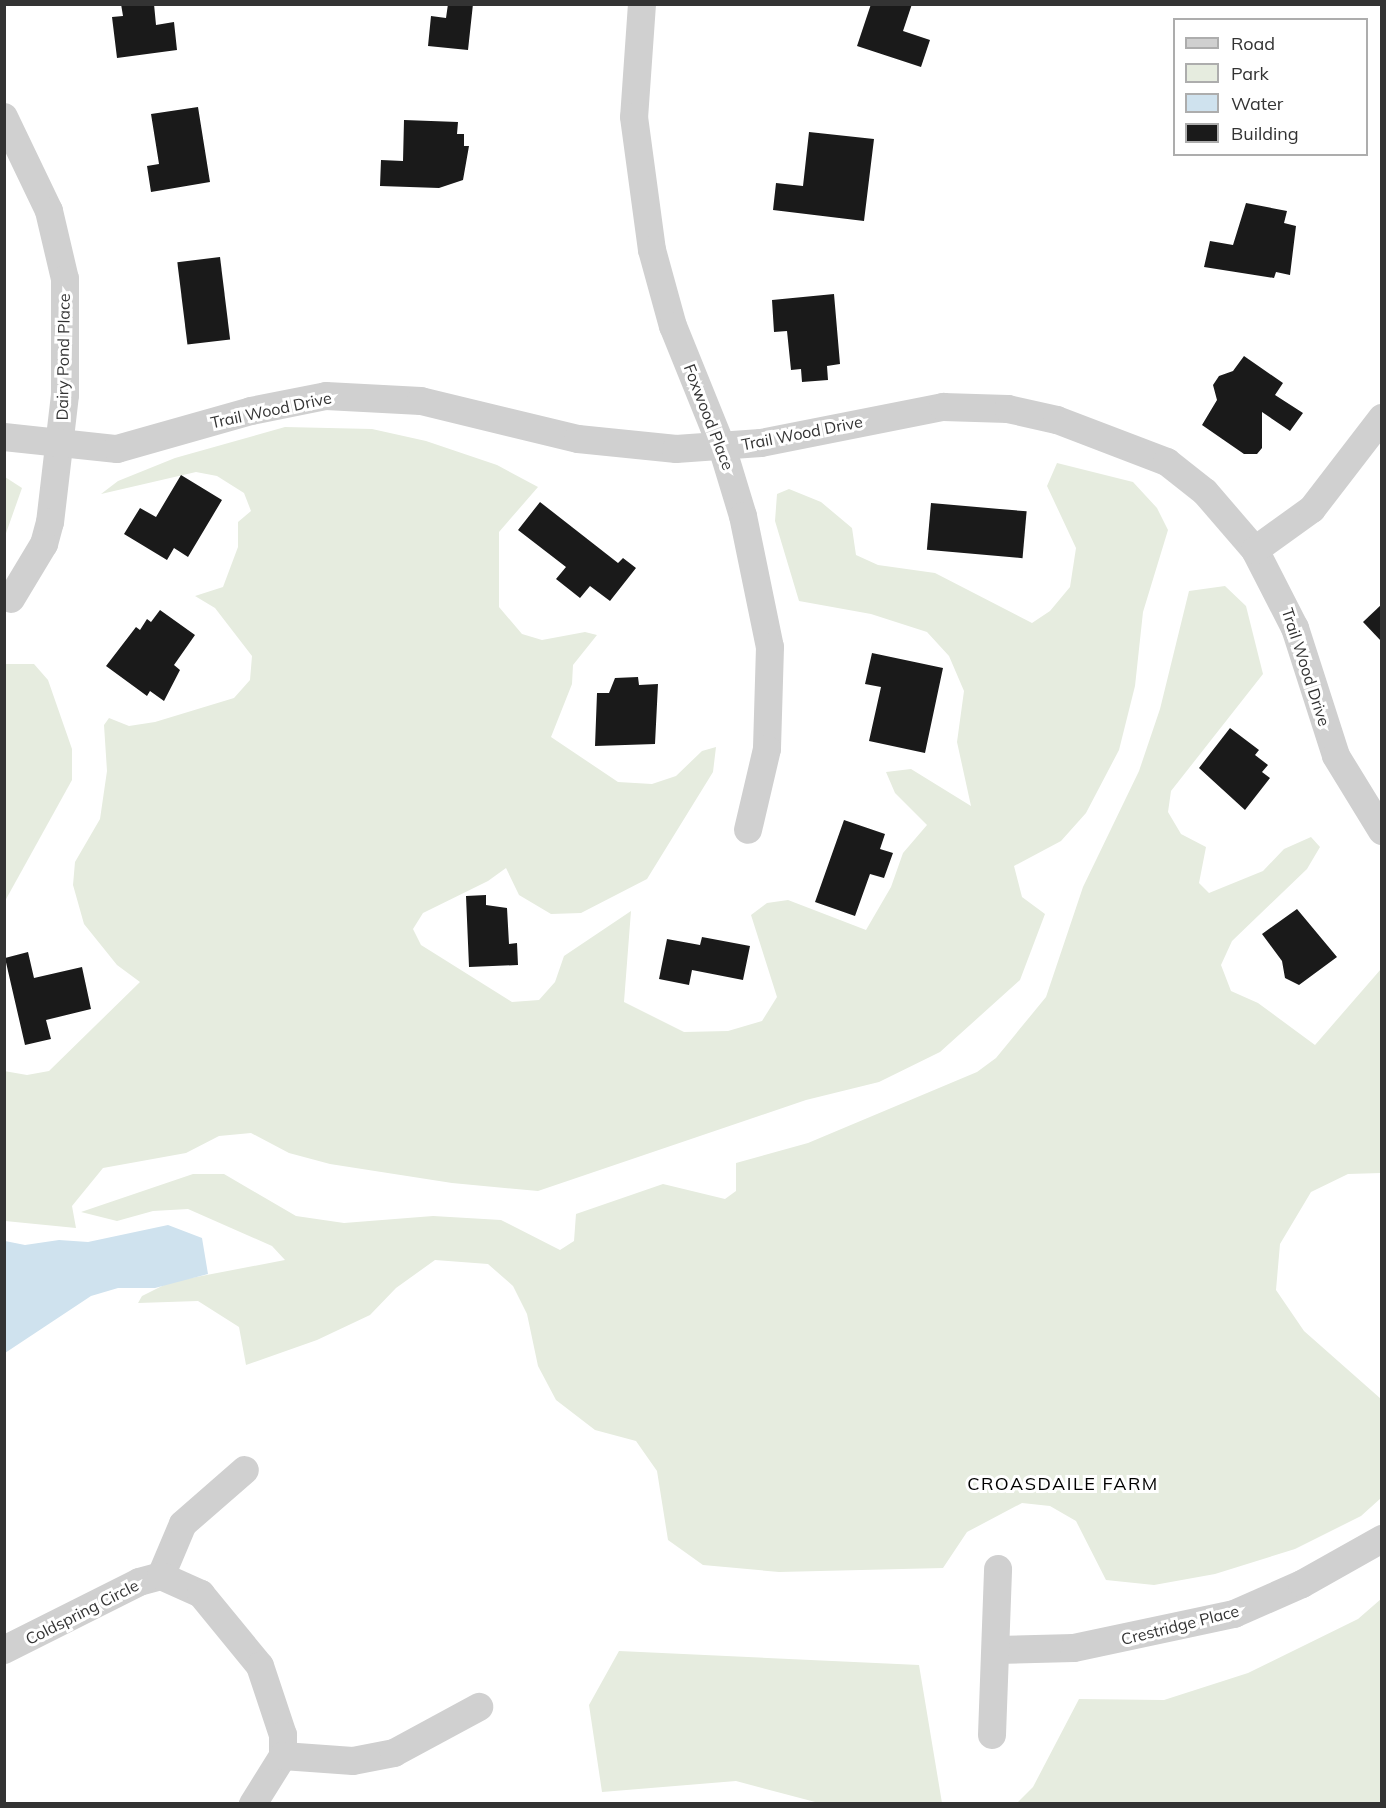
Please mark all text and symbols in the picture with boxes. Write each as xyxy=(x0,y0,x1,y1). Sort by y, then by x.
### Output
legend xyxy=(1173,18,1368,156)
text: Road xyxy=(1231,32,1275,55)
text: Park xyxy=(1231,62,1269,85)
text: Water xyxy=(1231,92,1283,115)
text: Building xyxy=(1231,122,1299,145)
street label: Dairy Pond Place xyxy=(52,293,74,421)
street label: Foxwood Place xyxy=(680,361,738,473)
street label: Trail Wood Drive xyxy=(209,388,333,432)
street label: Trail Wood Drive xyxy=(740,412,864,454)
street label: Trail Wood Drive xyxy=(1278,605,1334,729)
district label: CROASDAILE FARM xyxy=(967,1473,1159,1495)
street label: Coldspring Circle xyxy=(22,1575,142,1649)
street label: Crestridge Place xyxy=(1119,1601,1241,1649)

